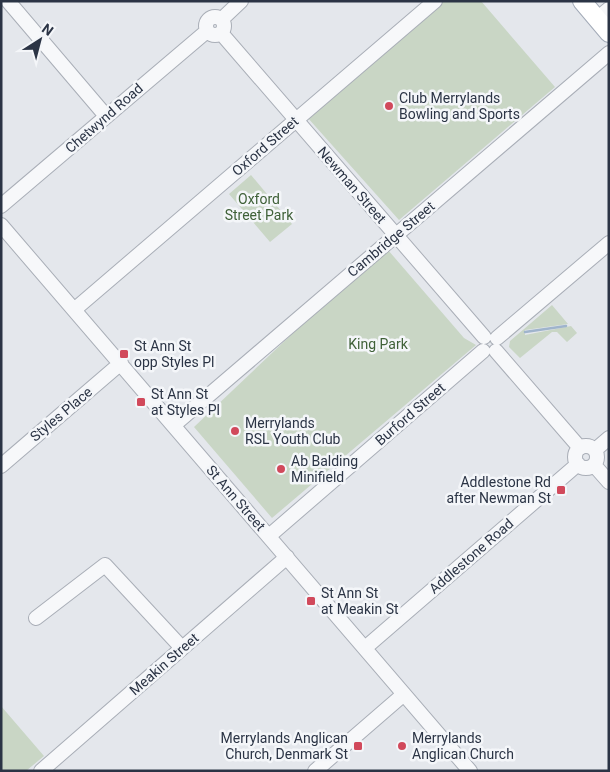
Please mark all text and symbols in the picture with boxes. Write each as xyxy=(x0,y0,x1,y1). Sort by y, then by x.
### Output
north arrow xyxy=(15,15,65,65)
text: N xyxy=(39,20,56,39)
street label: Chetwynd Road xyxy=(62,80,146,156)
place label: Club Merrylands Bowling and Sports xyxy=(399,90,520,122)
marker: Club Merrylands Bowling and Sports xyxy=(383,100,395,112)
street label: Oxford Street xyxy=(229,113,302,179)
street label: Newman Street xyxy=(314,144,390,227)
park label: Oxford Street Park xyxy=(225,191,294,223)
street label: Cambridge Street xyxy=(344,198,438,280)
park label: King Park xyxy=(348,336,409,352)
place label: St Ann St opp Styles Pl xyxy=(134,338,214,370)
marker: St Ann St opp Styles Pl xyxy=(118,348,130,360)
street label: Burford Street xyxy=(372,379,448,449)
street label: Styles Place xyxy=(27,384,95,444)
place label: St Ann St at Styles Pl xyxy=(151,386,220,418)
marker: St Ann St at Styles Pl xyxy=(135,396,147,408)
place label: Merrylands RSL Youth Club xyxy=(245,415,341,447)
marker: Merrylands RSL Youth Club xyxy=(229,425,241,437)
place label: Ab Balding Minifield xyxy=(291,453,358,485)
street label: St Ann Street xyxy=(203,462,269,534)
marker: Ab Balding Minifield xyxy=(275,463,287,475)
place label: Addlestone Rd after Newman St xyxy=(446,474,551,506)
marker: Addlestone Rd after Newman St xyxy=(555,484,567,496)
street label: Addlestone Road xyxy=(426,515,516,597)
place label: St Ann St at Meakin St xyxy=(321,585,399,617)
marker: St Ann St at Meakin St xyxy=(305,595,317,607)
street label: Meakin Street xyxy=(126,630,202,698)
place label: Merrylands Anglican Church, Denmark St xyxy=(221,730,348,762)
place label: Merrylands Anglican Church xyxy=(412,730,514,762)
marker: Merrylands Anglican Church, Denmark St xyxy=(352,740,364,752)
marker: Merrylands Anglican Church xyxy=(396,740,408,752)

